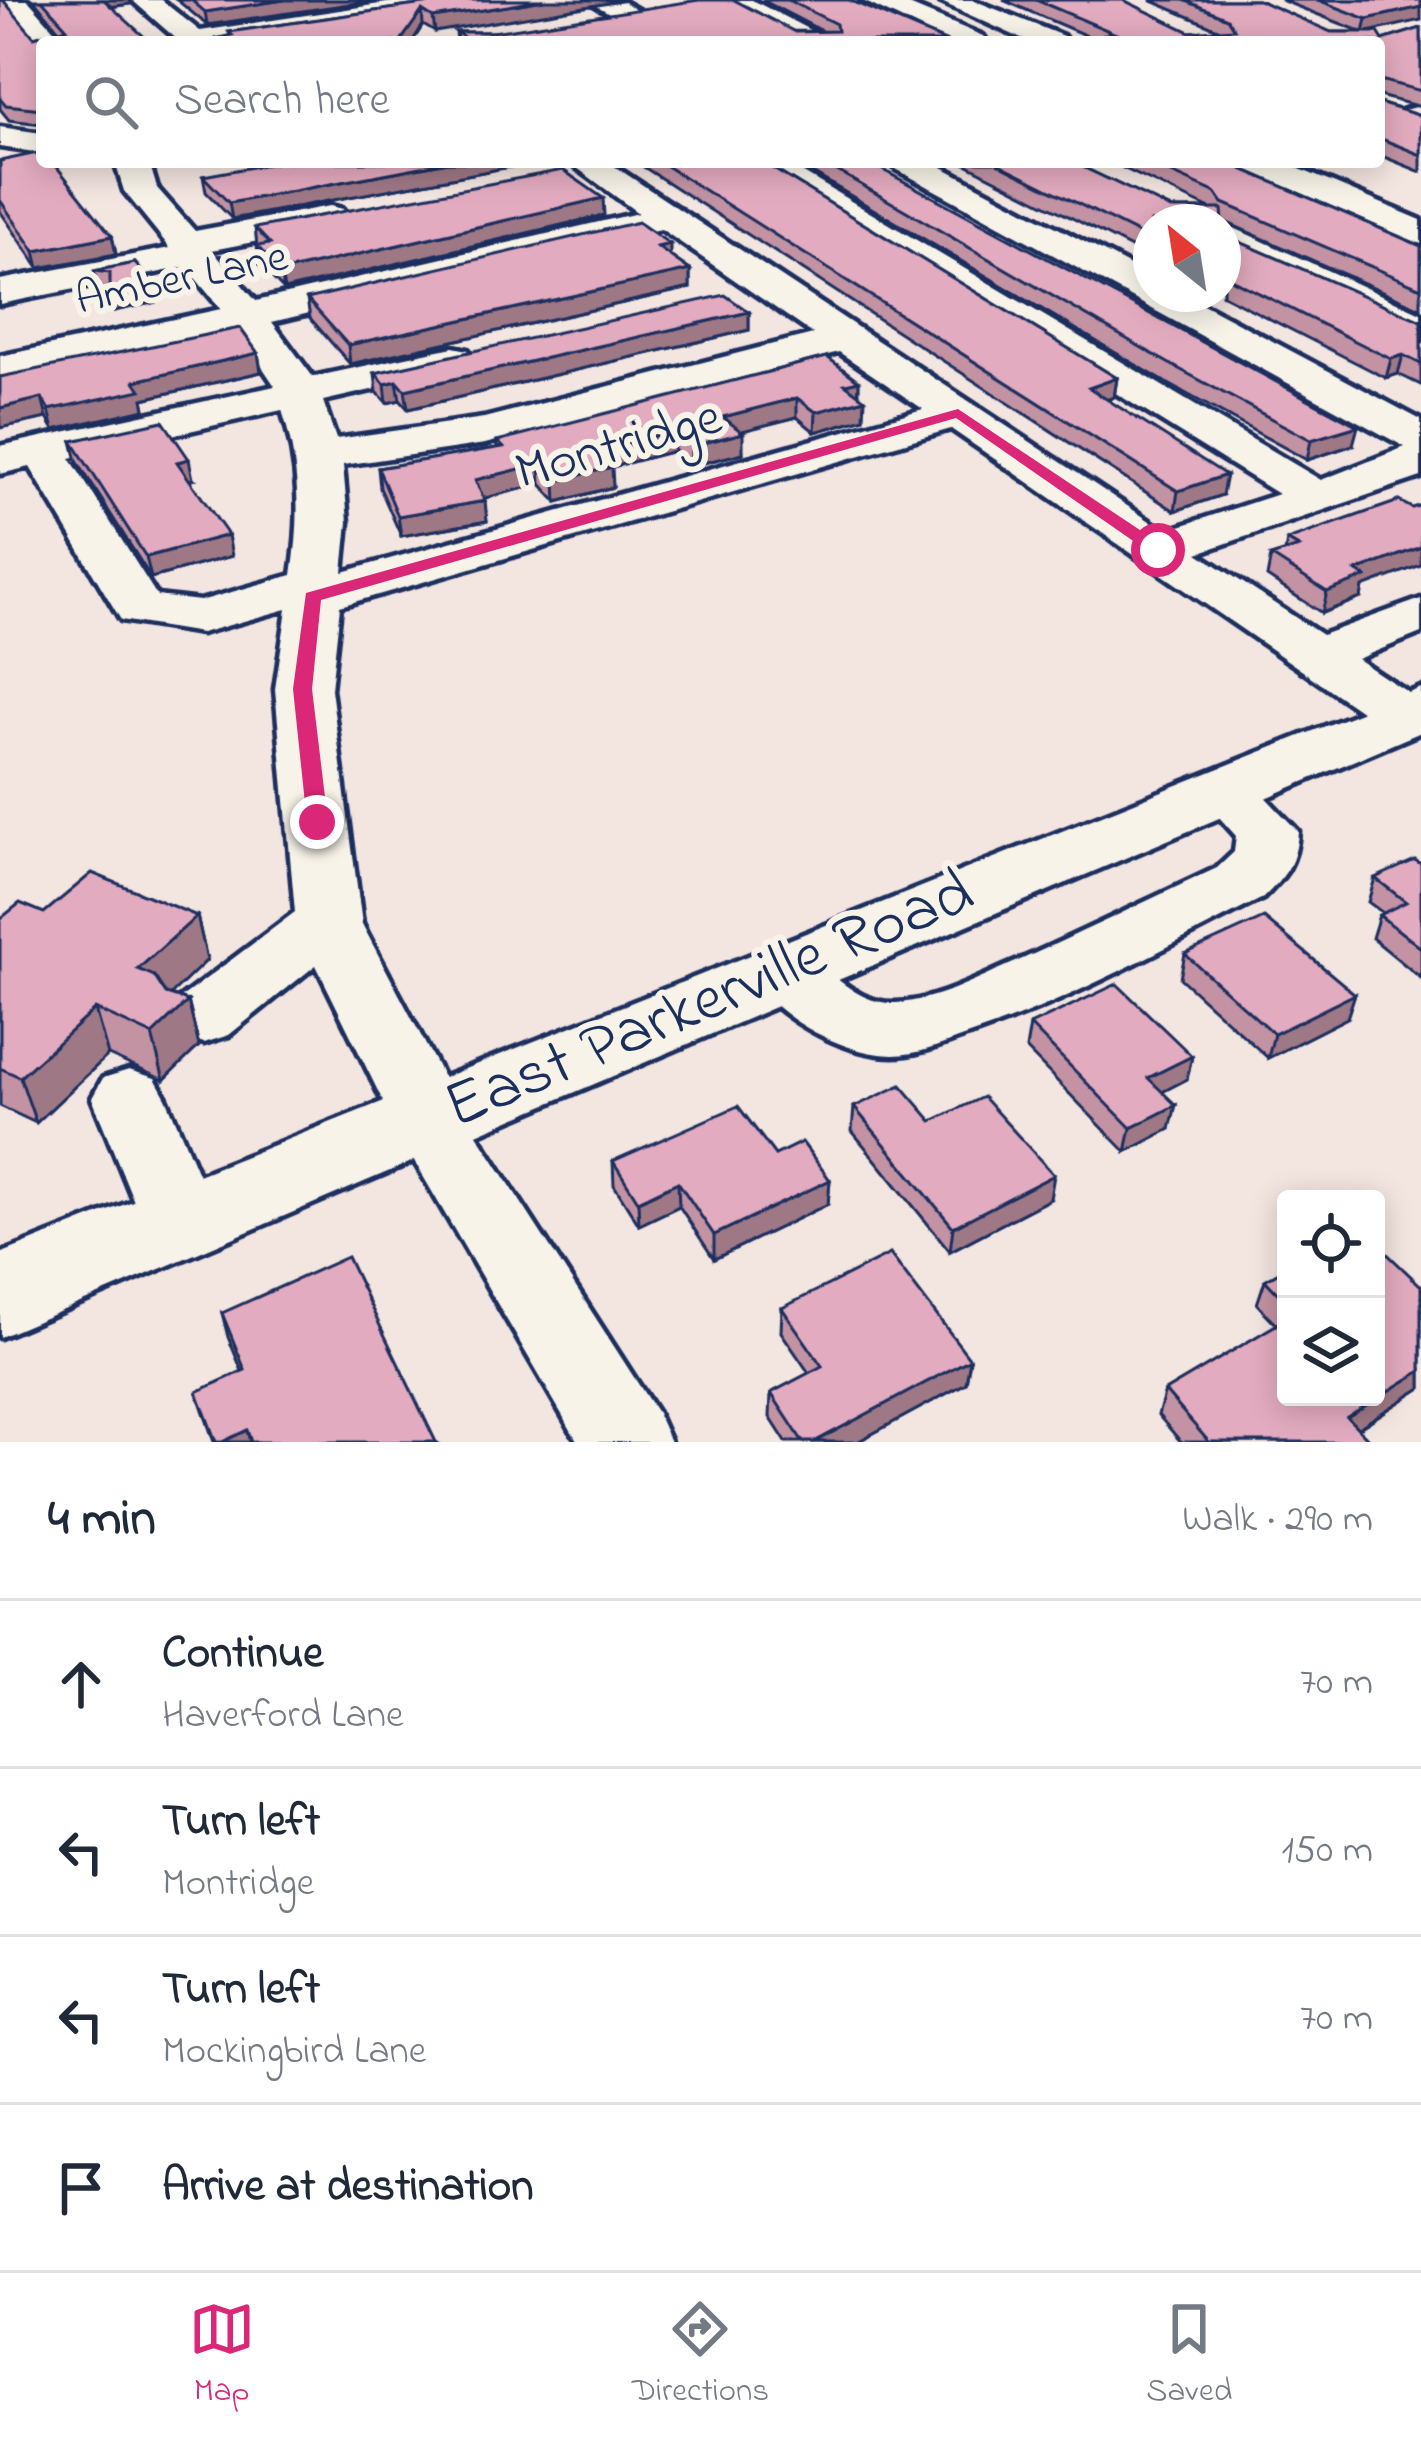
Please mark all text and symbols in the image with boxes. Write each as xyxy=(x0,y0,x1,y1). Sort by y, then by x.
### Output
search box xyxy=(36,36,1385,168)
icon: search xyxy=(78,69,144,135)
text: Search here xyxy=(174,69,390,135)
north arrow xyxy=(1133,204,1241,312)
street label: Amber Lane xyxy=(70,225,295,335)
street label: Montridge xyxy=(507,380,732,515)
route start xyxy=(1131,523,1185,577)
route end xyxy=(290,795,344,849)
street label: East Parkerville Road xyxy=(431,847,989,1157)
map controls xyxy=(1277,1190,1385,1406)
button: locate xyxy=(1277,1190,1385,1298)
button: layers xyxy=(1277,1298,1385,1406)
text: 4 min xyxy=(48,1483,156,1558)
text: Walk · 290 m xyxy=(1182,1492,1373,1549)
text: Continue xyxy=(162,1622,323,1688)
icon: ahead xyxy=(48,1651,114,1717)
text: 70 m xyxy=(1300,1655,1373,1712)
text: Haverford Lane xyxy=(162,1688,404,1745)
text: Turn left xyxy=(162,1790,320,1856)
icon: left xyxy=(48,1819,114,1885)
text: 150 m xyxy=(1281,1823,1373,1880)
text: Montridge xyxy=(162,1856,314,1913)
text: Turn left xyxy=(162,1958,320,2024)
icon: left xyxy=(48,1987,114,2053)
text: 70 m xyxy=(1300,1991,1373,2048)
text: Mockingbird Lane xyxy=(162,2024,426,2081)
icon: arrive xyxy=(48,2155,114,2221)
text: Arrive at destination xyxy=(162,2155,533,2221)
tab: Map xyxy=(189,2296,255,2416)
tab: Directions xyxy=(632,2296,769,2416)
tab: Saved xyxy=(1146,2296,1232,2416)

